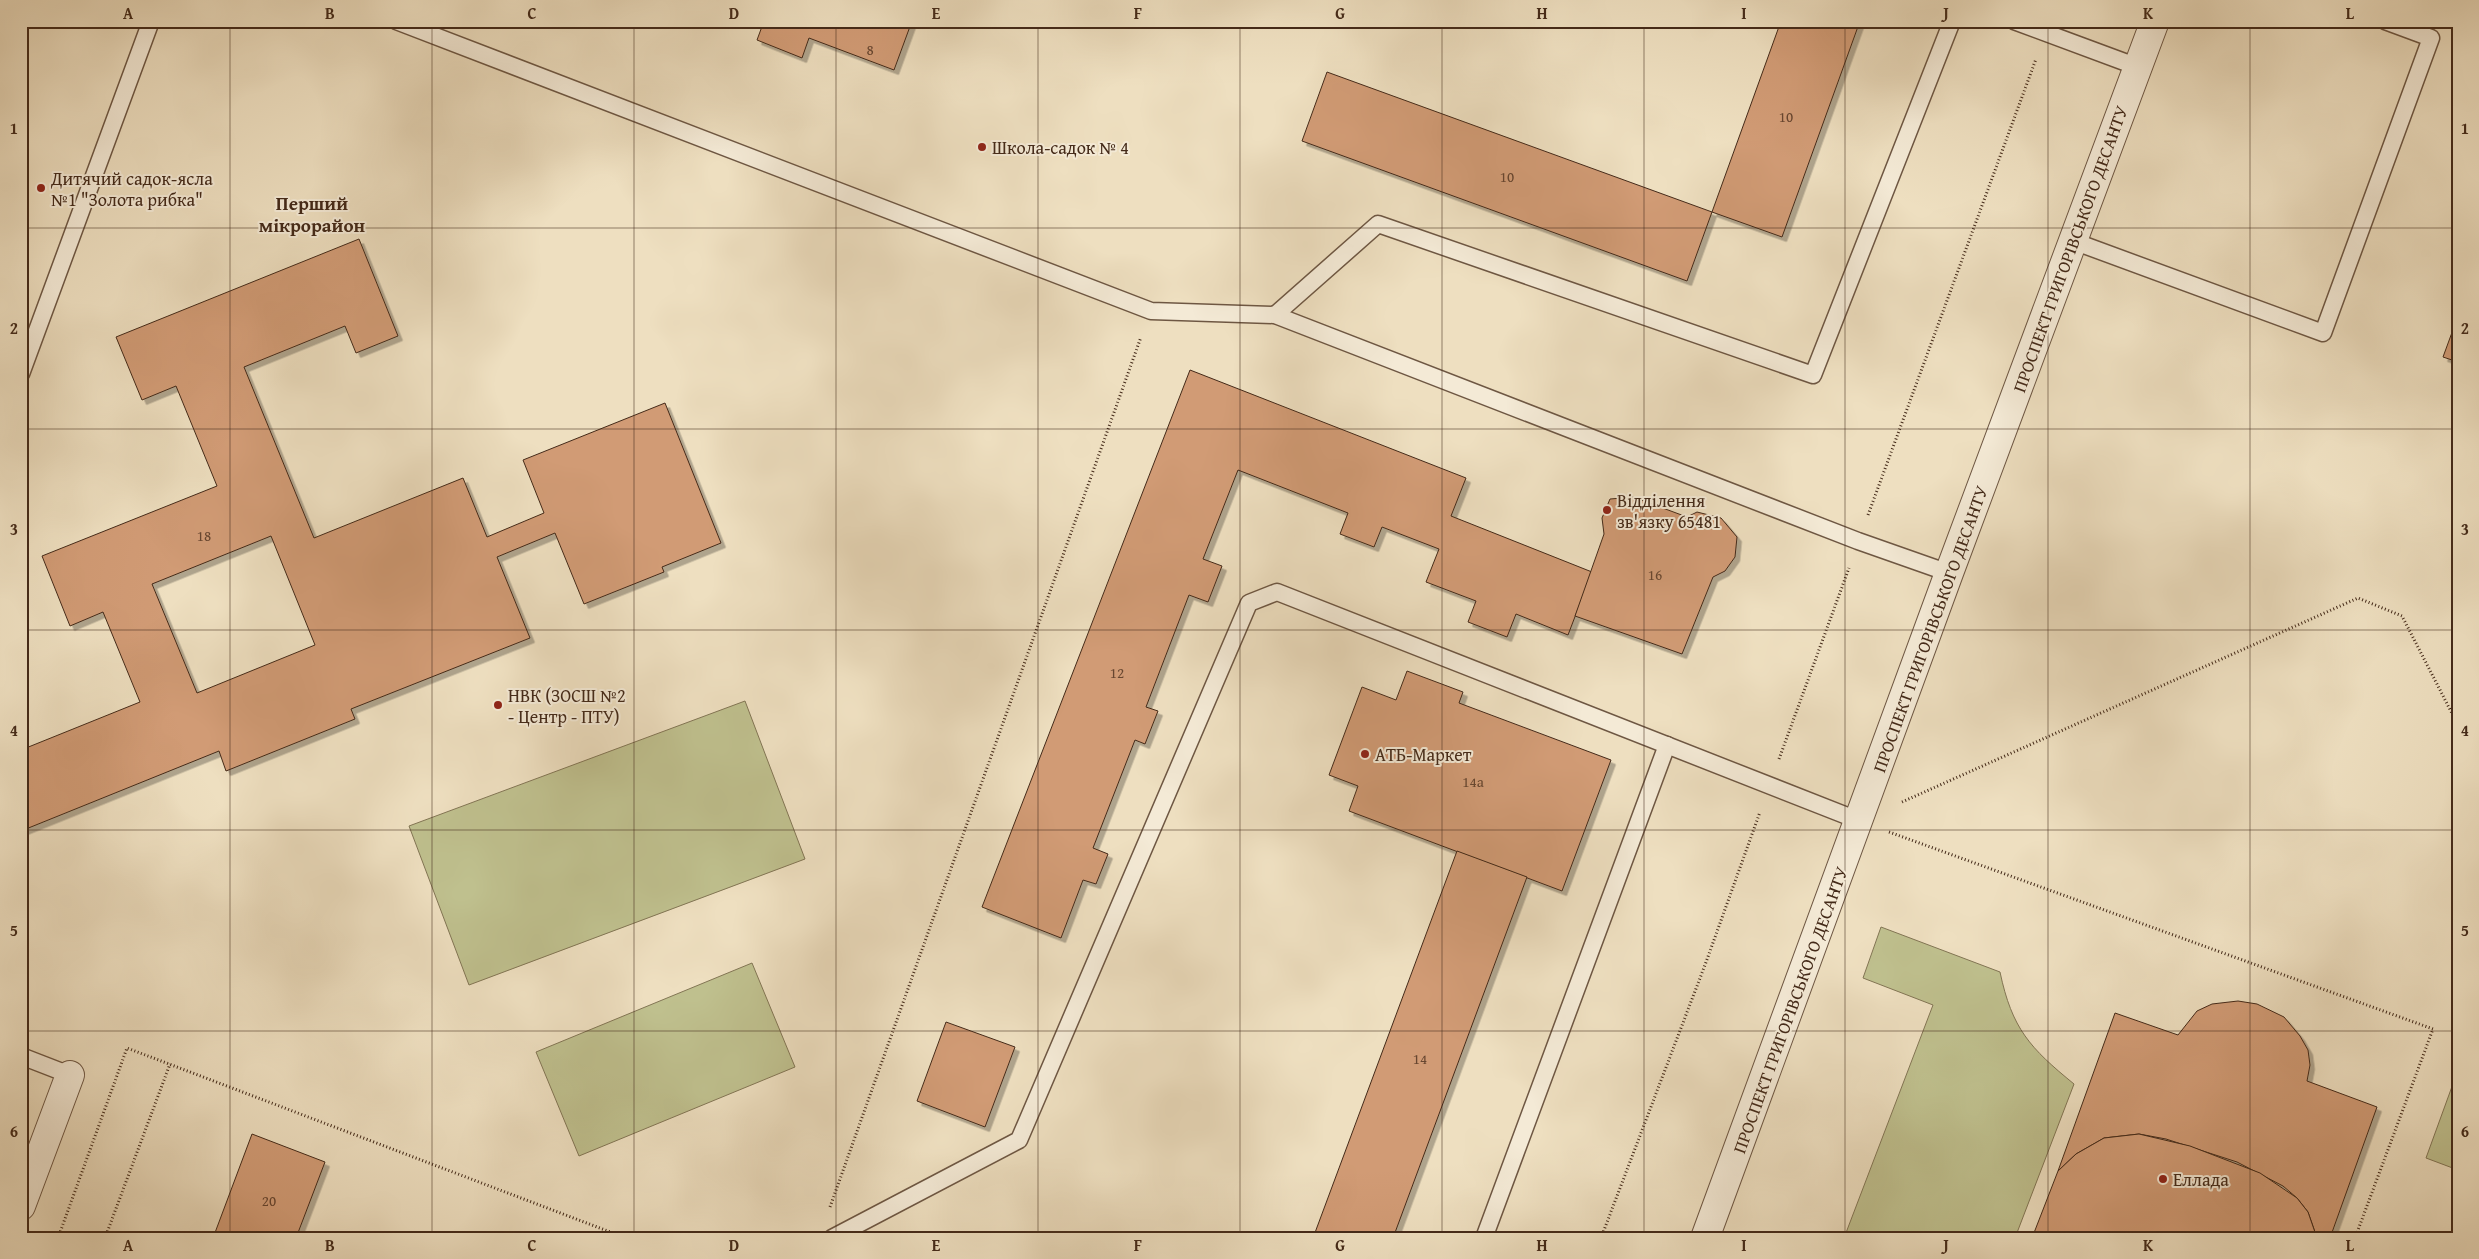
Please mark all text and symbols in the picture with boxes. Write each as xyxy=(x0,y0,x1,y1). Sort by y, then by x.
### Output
text: A xyxy=(123,1,134,25)
text: B xyxy=(325,1,335,25)
text: C xyxy=(527,1,537,25)
text: D xyxy=(729,1,739,25)
text: E xyxy=(932,1,941,25)
text: F xyxy=(1134,1,1142,25)
text: G xyxy=(1335,1,1345,25)
text: H xyxy=(1536,1,1548,25)
text: I xyxy=(1741,1,1747,25)
text: J xyxy=(1940,1,1949,25)
text: K xyxy=(2143,1,2154,25)
text: L xyxy=(2346,1,2355,25)
house number: 8 xyxy=(866,39,874,60)
street label: ПРОСПЕКТ ГРИГОРІВСЬКОГО ДЕСАНТУ xyxy=(2005,102,2135,396)
house number: 10 xyxy=(1779,106,1793,127)
text: 1 xyxy=(10,116,18,140)
text: 1 xyxy=(2461,116,2469,140)
place label: Школа-садок № 4 xyxy=(992,134,1129,161)
marker: Школа-садок № 4 xyxy=(976,141,988,153)
place label: Дитячий садок-ясла №1 "Золота рибка" xyxy=(50,165,213,213)
house number: 10 xyxy=(1500,166,1514,187)
marker: Дитячий садок-ясла №1 "Золота рибка" xyxy=(35,182,47,194)
district label: Перший мікрорайон xyxy=(259,189,365,239)
text: 2 xyxy=(10,316,18,340)
text: 2 xyxy=(2461,316,2469,340)
street label: ПРОСПЕКТ ГРИГОРІВСЬКОГО ДЕСАНТУ xyxy=(1865,482,1995,776)
place label: Відділення зв'язку 65481 xyxy=(1617,487,1721,535)
marker: Відділення зв'язку 65481 xyxy=(1601,504,1613,516)
text: 3 xyxy=(10,517,18,541)
text: 3 xyxy=(2461,517,2469,541)
house number: 18 xyxy=(197,525,211,546)
house number: 16 xyxy=(1648,564,1662,585)
house number: 12 xyxy=(1110,662,1124,683)
place label: НВК (ЗОСШ №2 - Центр - ПТУ) xyxy=(508,682,626,730)
marker: НВК (ЗОСШ №2 - Центр - ПТУ) xyxy=(492,699,504,711)
text: 4 xyxy=(10,718,18,742)
text: 4 xyxy=(2461,718,2469,742)
place label: АТБ-Маркет xyxy=(1375,741,1472,768)
marker: АТБ-Маркет xyxy=(1359,748,1371,760)
house number: 14а xyxy=(1462,771,1485,792)
street label: ПРОСПЕКТ ГРИГОРІВСЬКОГО ДЕСАНТУ xyxy=(1725,863,1855,1157)
text: 5 xyxy=(10,918,18,942)
text: 5 xyxy=(2461,918,2469,942)
house number: 14 xyxy=(1413,1048,1427,1069)
text: 6 xyxy=(10,1119,18,1143)
text: 6 xyxy=(2461,1119,2469,1143)
place label: Еллада xyxy=(2173,1166,2229,1193)
marker: Еллада xyxy=(2157,1173,2169,1185)
house number: 20 xyxy=(262,1190,276,1211)
text: A xyxy=(123,1233,134,1257)
text: B xyxy=(325,1233,335,1257)
text: C xyxy=(527,1233,537,1257)
text: D xyxy=(729,1233,739,1257)
text: E xyxy=(932,1233,941,1257)
text: F xyxy=(1134,1233,1142,1257)
text: G xyxy=(1335,1233,1345,1257)
text: H xyxy=(1536,1233,1548,1257)
text: I xyxy=(1741,1233,1747,1257)
text: J xyxy=(1940,1233,1949,1257)
text: K xyxy=(2143,1233,2154,1257)
text: L xyxy=(2346,1233,2355,1257)

